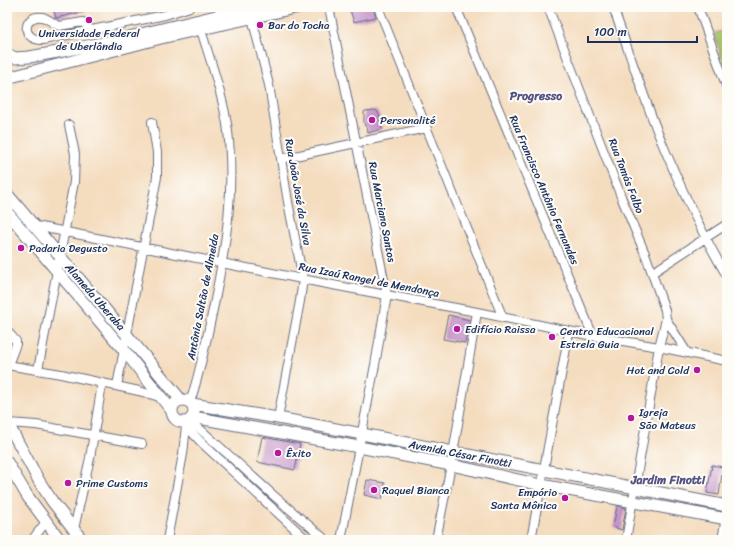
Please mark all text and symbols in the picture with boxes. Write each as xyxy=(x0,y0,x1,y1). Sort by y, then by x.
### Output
marker: Universidade Federal de Uberlândia xyxy=(84,15,94,25)
place label: Bar do Tocha xyxy=(268,16,330,35)
scale bar xyxy=(588,18,697,44)
marker: Bar do Tocha xyxy=(255,20,265,30)
text: 100 m xyxy=(594,21,627,43)
place label: Universidade Federal de Uberlândia xyxy=(38,24,140,56)
district label: Progresso xyxy=(510,85,562,107)
place label: Personalité xyxy=(380,111,436,130)
street label: Rua Francisco Antônio Fernandes xyxy=(504,112,585,269)
marker: Personalité xyxy=(367,115,377,125)
street label: Rua Tomás Falbo xyxy=(603,136,649,217)
street label: Rua João José da Silva xyxy=(279,137,317,247)
street label: Rua Marciano Santos xyxy=(363,160,401,264)
street label: Antônia Saltão de Almeida xyxy=(181,232,225,363)
place label: Padaria Degusto xyxy=(29,239,108,258)
marker: Padaria Degusto xyxy=(16,243,26,253)
street label: Rua Izaú Rangel de Mendonça xyxy=(297,257,441,303)
street label: Alameda Uberaba xyxy=(59,258,130,335)
place label: Edifício Raissa xyxy=(465,320,536,339)
place label: Centro Educacional Estrela Guia xyxy=(560,322,654,354)
marker: Edifício Raissa xyxy=(452,324,462,334)
marker: Centro Educacional Estrela Guia xyxy=(547,332,557,342)
place label: Hot and Cold xyxy=(627,361,690,380)
marker: Hot and Cold xyxy=(692,365,702,375)
place label: Igreja São Mateus xyxy=(638,403,697,435)
marker: Igreja São Mateus xyxy=(626,413,636,423)
street label: Avenida César Finotti xyxy=(406,435,514,473)
place label: Êxito xyxy=(286,444,312,463)
marker: Êxito xyxy=(273,448,283,458)
district label: Jardim Finotti xyxy=(630,469,706,491)
place label: Prime Customs xyxy=(76,474,148,493)
marker: Prime Customs xyxy=(63,478,73,488)
place label: Raquel Bianca xyxy=(382,481,450,500)
place label: Empório Santa Mônica xyxy=(490,483,557,515)
marker: Raquel Bianca xyxy=(369,485,379,495)
marker: Empório Santa Mônica xyxy=(560,493,570,503)

